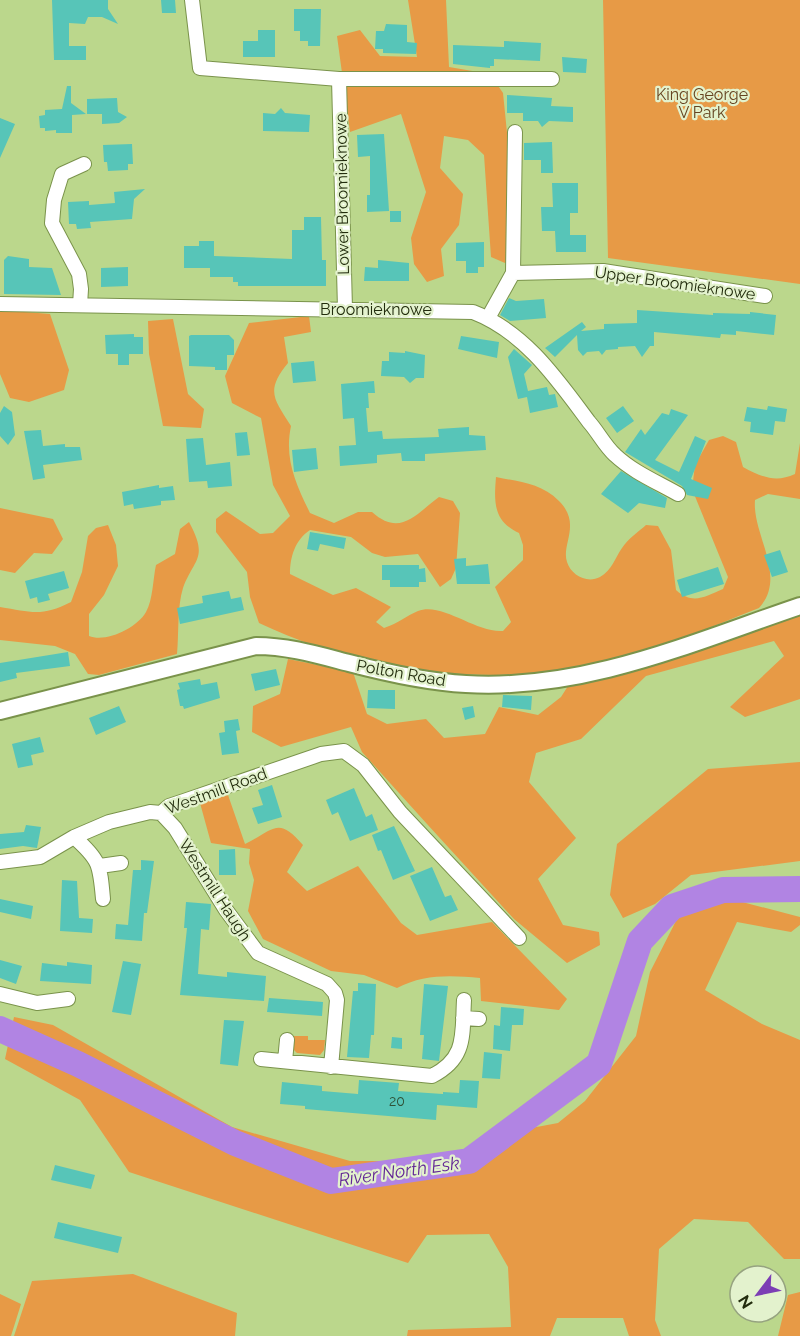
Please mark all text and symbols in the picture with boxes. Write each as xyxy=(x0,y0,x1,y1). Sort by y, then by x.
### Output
park label: King George V Park xyxy=(656,85,748,122)
street label: Lower Broomieknowe xyxy=(331,113,353,275)
street label: Upper Broomieknowe xyxy=(593,262,757,304)
street label: Broomieknowe xyxy=(320,300,432,319)
street label: Polton Road xyxy=(355,656,447,690)
street label: Westmill Road xyxy=(162,764,270,818)
street label: Westmill Haugh xyxy=(175,835,255,945)
house number: 20 xyxy=(389,1093,405,1109)
water label: River North Esk xyxy=(337,1152,461,1190)
north arrow xyxy=(728,1264,788,1324)
text: N xyxy=(734,1291,757,1312)

